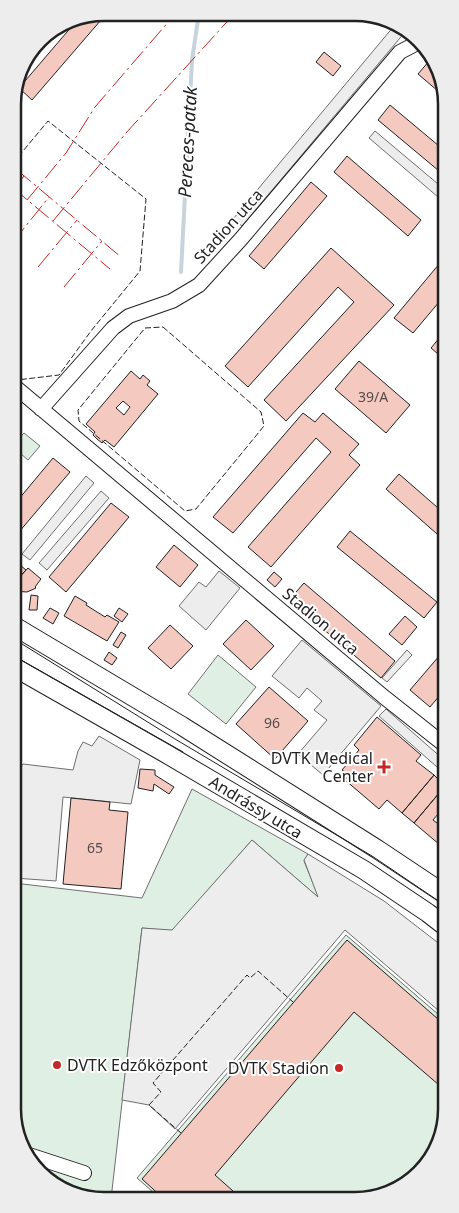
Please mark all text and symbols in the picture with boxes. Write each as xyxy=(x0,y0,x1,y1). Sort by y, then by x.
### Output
water label: Pereces-patak xyxy=(172,85,202,198)
street label: Stadion utca xyxy=(189,184,267,268)
house number: 39/A xyxy=(358,387,388,406)
street label: Stadion utca xyxy=(278,583,364,659)
house number: 96 xyxy=(264,713,280,732)
place label: DVTK Medical Center xyxy=(271,747,373,787)
marker: DVTK Medical Center xyxy=(377,760,391,774)
street label: Andrássy utca xyxy=(205,770,307,844)
house number: 65 xyxy=(87,838,103,857)
place label: DVTK Edzőközpont xyxy=(67,1054,208,1076)
place label: DVTK Stadion xyxy=(228,1057,329,1079)
marker: DVTK Edzőközpont xyxy=(51,1059,63,1071)
marker: DVTK Stadion xyxy=(333,1062,345,1074)

